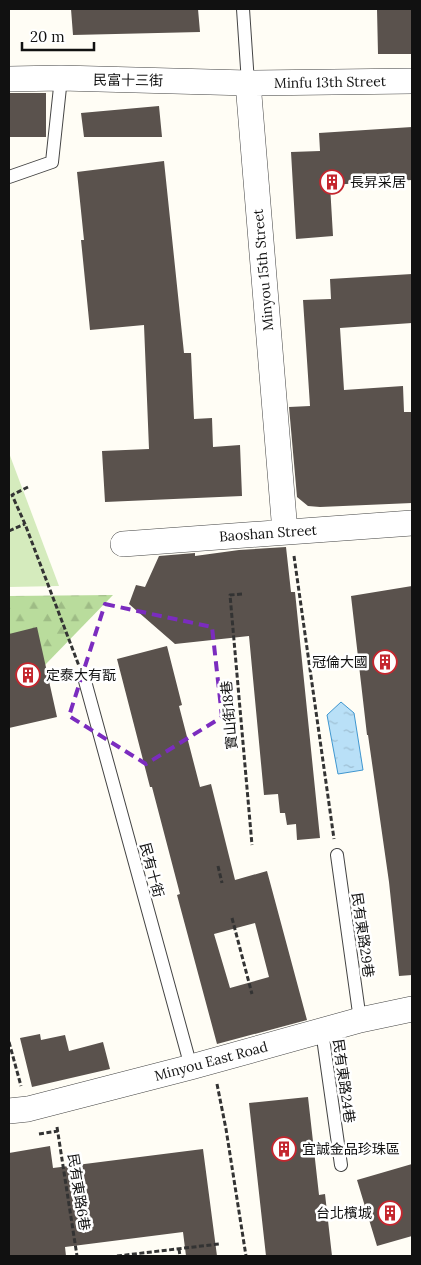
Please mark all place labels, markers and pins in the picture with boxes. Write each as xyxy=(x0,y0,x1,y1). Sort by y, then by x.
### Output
building icon: 長昇采居 xyxy=(319,169,345,195)
place label: 長昇采居 xyxy=(350,173,406,191)
building icon: 冠倫大國 xyxy=(372,649,398,675)
place label: 冠倫大國 xyxy=(312,653,368,671)
building icon: 定泰大有翫 xyxy=(15,662,41,688)
place label: 定泰大有翫 xyxy=(46,666,116,684)
building icon: 宜誠金品珍珠區 xyxy=(271,1136,297,1162)
place label: 宜誠金品珍珠區 xyxy=(302,1140,400,1158)
building icon: 台北檳城 xyxy=(377,1200,403,1226)
place label: 台北檳城 xyxy=(316,1204,372,1222)

